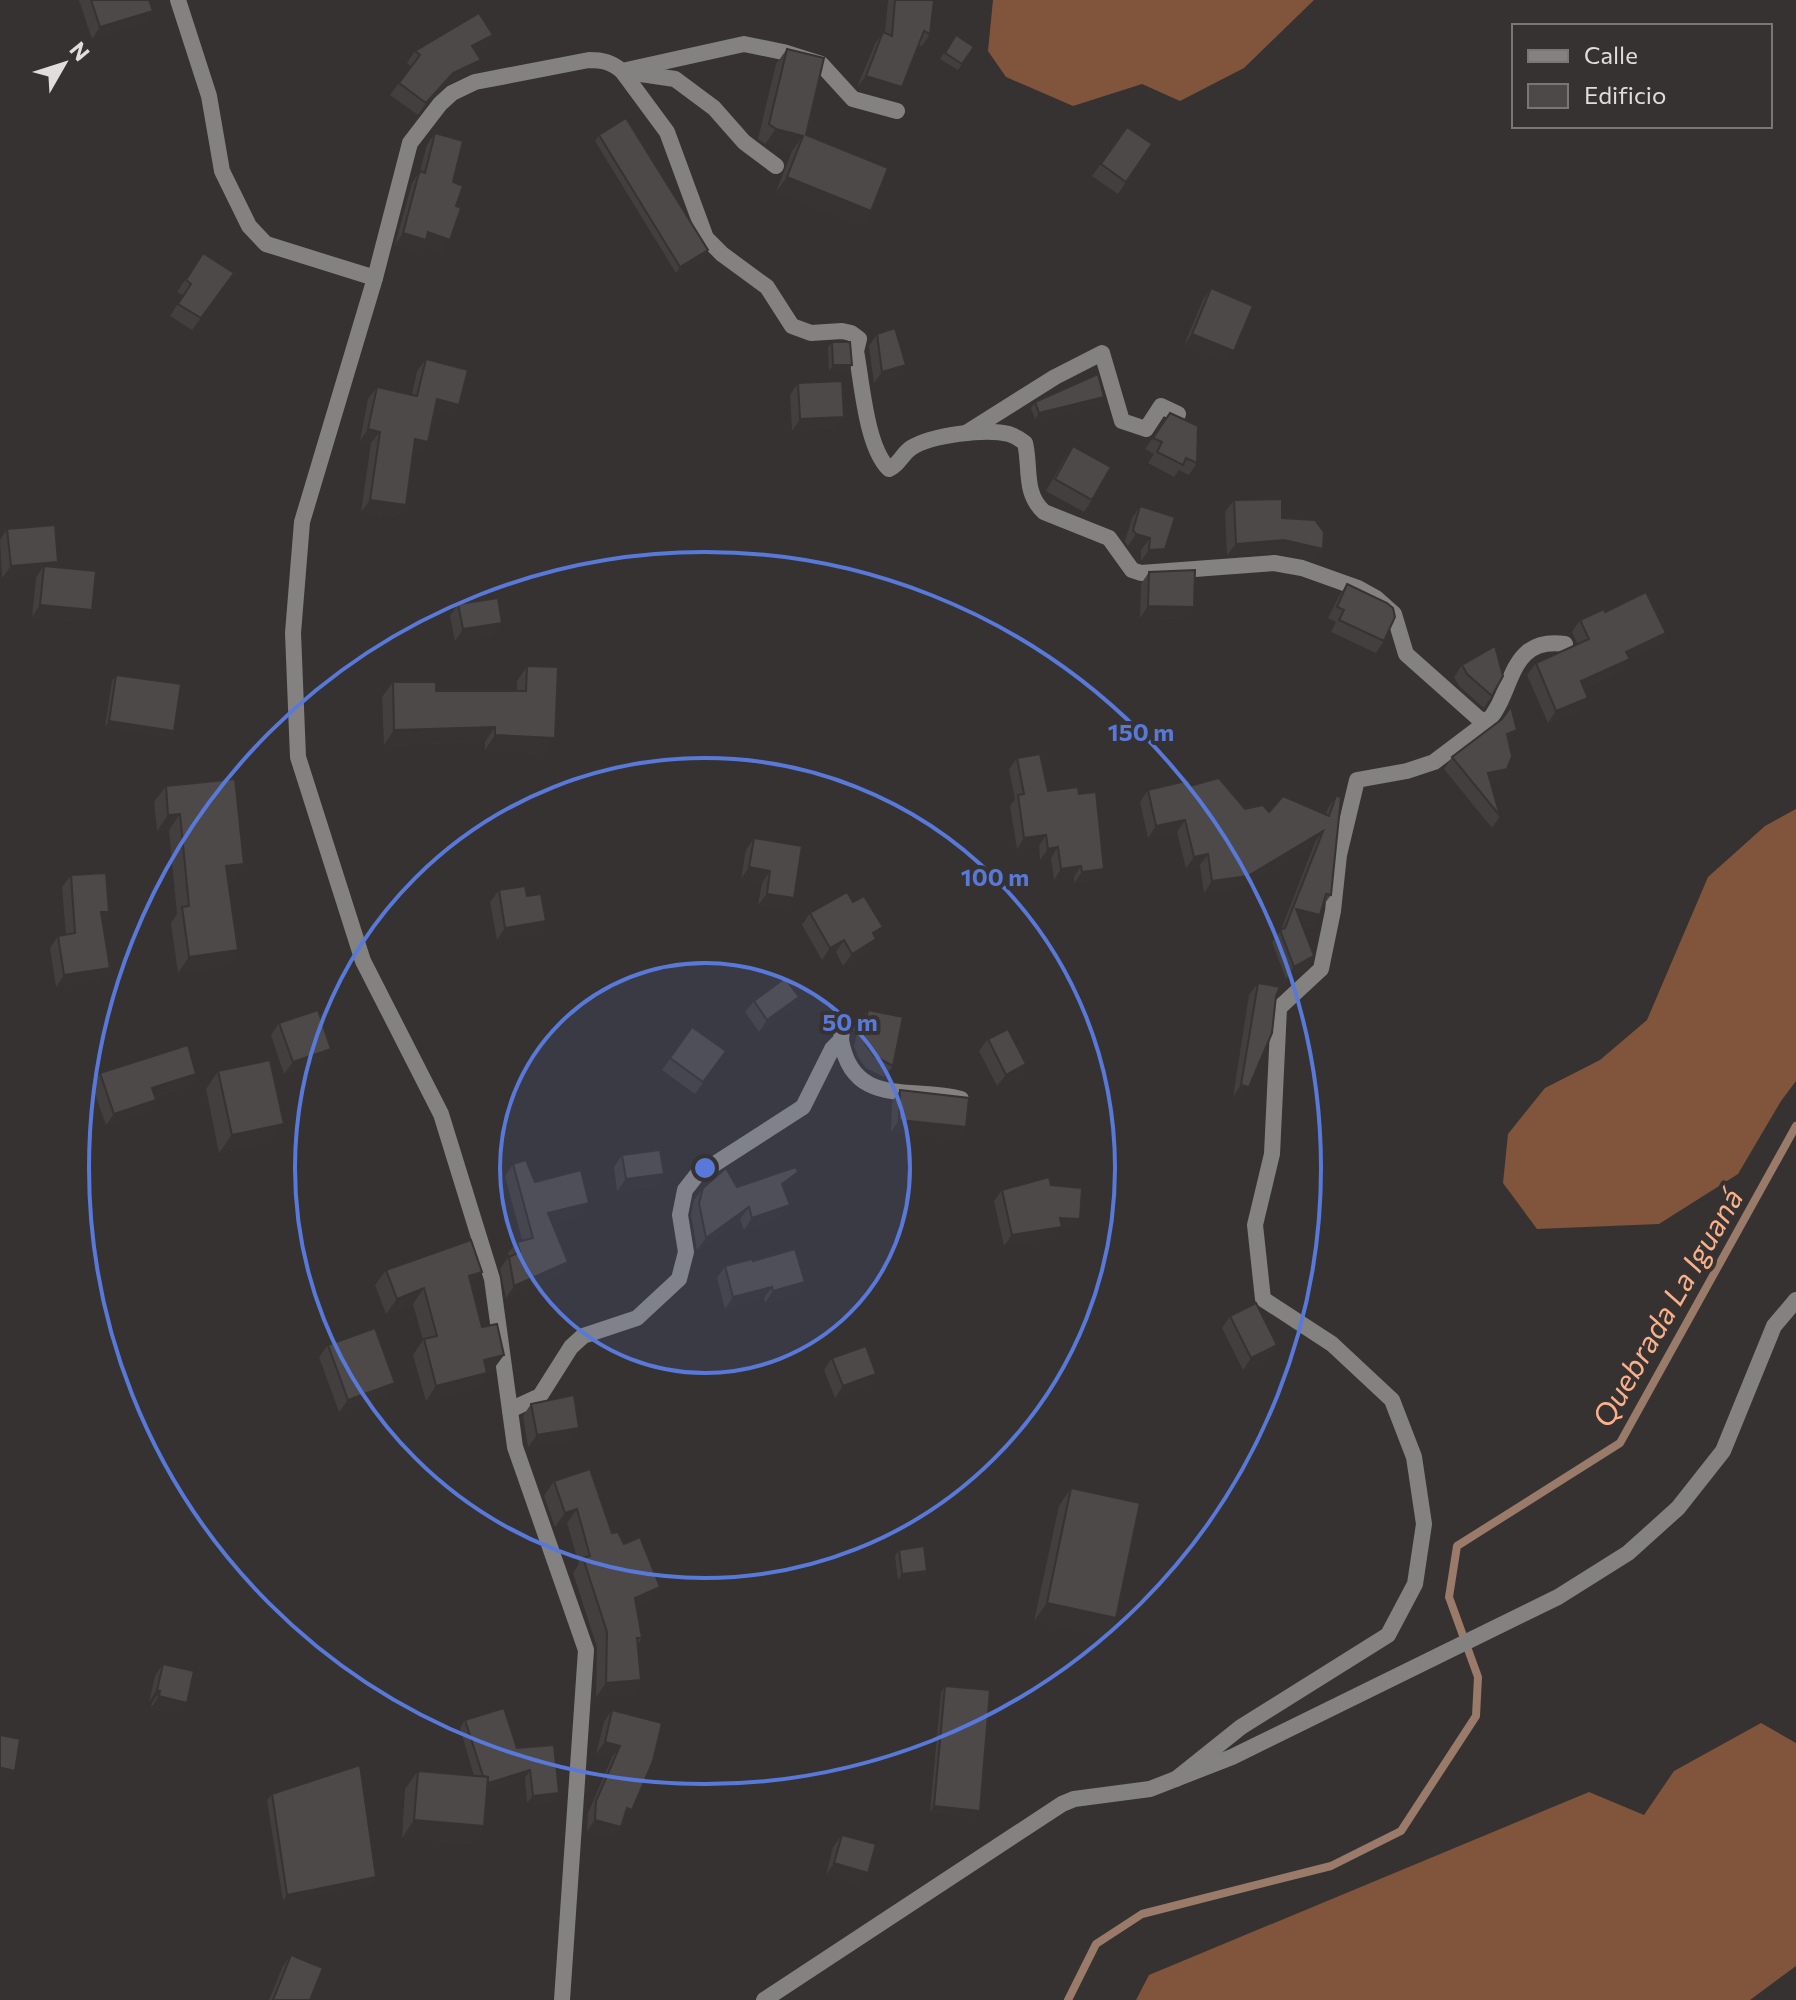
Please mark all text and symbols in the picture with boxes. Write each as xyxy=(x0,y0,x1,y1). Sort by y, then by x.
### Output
north arrow xyxy=(24,24,104,104)
legend xyxy=(1512,24,1772,128)
text: N xyxy=(64,36,96,66)
text: Calle xyxy=(1584,40,1638,69)
text: Edificio xyxy=(1584,80,1666,109)
text: 150 m xyxy=(1108,717,1174,746)
text: 100 m xyxy=(961,862,1029,891)
text: 50 m xyxy=(822,1007,878,1036)
centre of rings xyxy=(691,1154,719,1182)
water label: Quebrada La Iguaná xyxy=(1583,1181,1750,1433)

